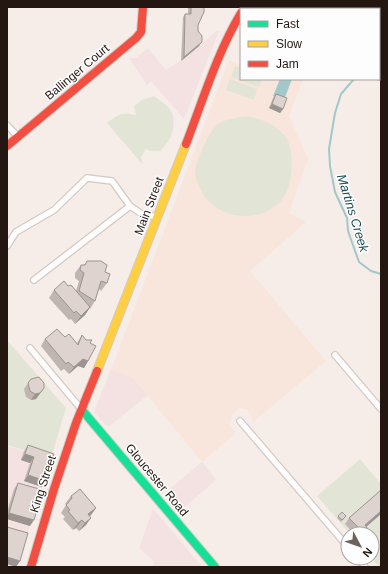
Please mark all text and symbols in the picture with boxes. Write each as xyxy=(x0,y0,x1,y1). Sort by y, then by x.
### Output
legend xyxy=(240,8,380,80)
text: Fast xyxy=(276,17,300,31)
text: Slow xyxy=(276,37,302,51)
street label: Ballinger Court xyxy=(42,41,112,103)
text: Jam xyxy=(276,57,299,71)
water label: Martins Creek xyxy=(334,172,372,255)
street label: Main Street xyxy=(131,174,167,237)
street label: Gloucester Road xyxy=(123,441,191,519)
street label: King Street xyxy=(27,453,59,514)
north arrow xyxy=(340,526,380,566)
text: N xyxy=(360,546,375,560)

